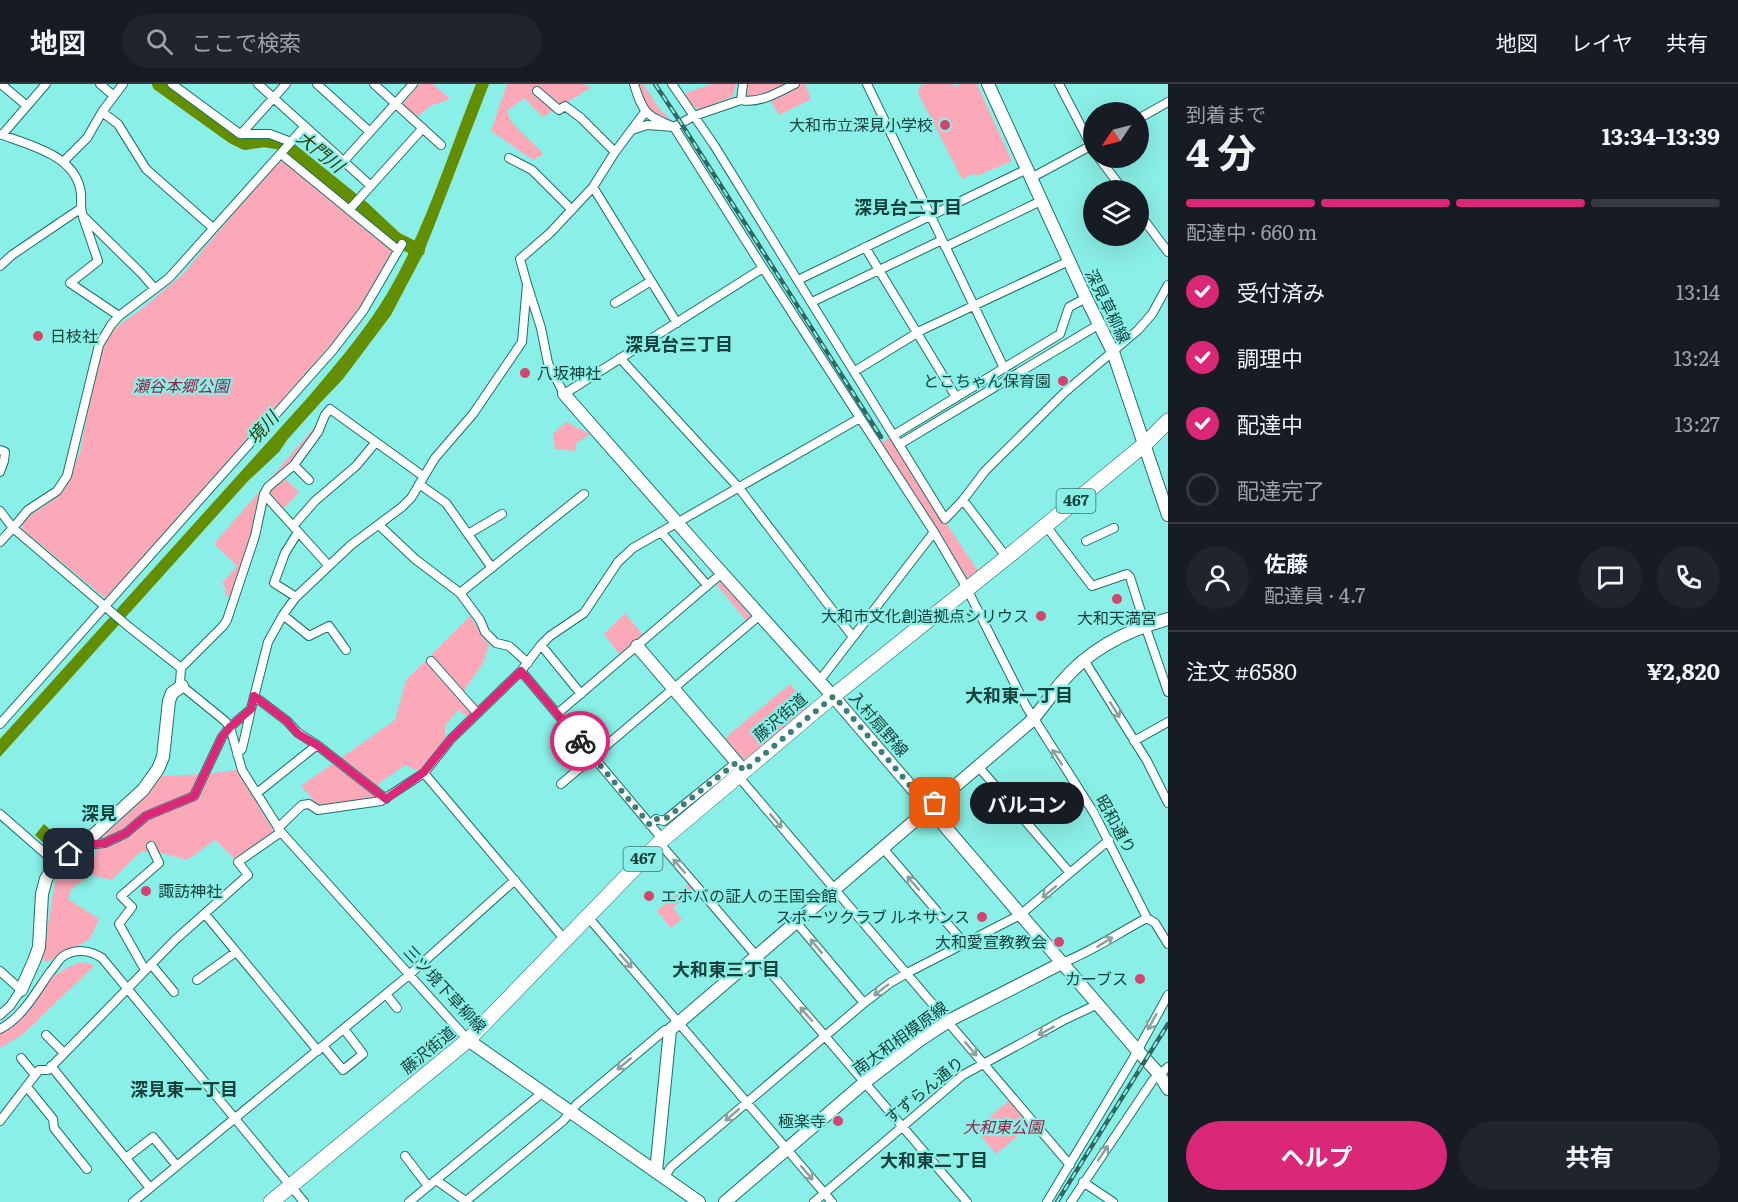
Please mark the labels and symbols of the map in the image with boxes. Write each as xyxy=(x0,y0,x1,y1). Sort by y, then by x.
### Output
north arrow xyxy=(1083,102,1149,168)
place label: 大和市立深見小学校 xyxy=(789,112,933,136)
marker: 大和市立深見小学校 xyxy=(938,118,952,132)
water label: 大門川 xyxy=(291,123,352,180)
district label: 深見台二丁目 xyxy=(854,193,962,220)
street label: 深見草柳線 xyxy=(1081,264,1137,347)
place label: 日枝社 xyxy=(50,323,98,347)
marker: 日枝社 xyxy=(31,329,45,343)
district label: 深見台三丁目 xyxy=(625,330,733,357)
place label: 八坂神社 xyxy=(537,360,601,384)
marker: 八坂神社 xyxy=(518,366,532,380)
place label: とこちゃん保育園 xyxy=(923,368,1051,392)
park label: 瀬谷本郷公園 xyxy=(133,373,231,397)
marker: とこちゃん保育園 xyxy=(1056,374,1070,388)
water label: 境川 xyxy=(240,403,285,449)
road number: 467 xyxy=(1056,489,1096,513)
marker: 大和天満宮 xyxy=(1110,592,1124,606)
place label: 大和市文化創造拠点シリウス xyxy=(821,603,1029,627)
place label: 大和天満宮 xyxy=(1077,605,1157,629)
marker: 大和市文化創造拠点シリウス xyxy=(1034,609,1048,623)
district label: 大和東一丁目 xyxy=(965,681,1073,708)
street label: 入村扇野線 xyxy=(844,685,915,761)
street label: 藤沢街道 xyxy=(747,686,812,746)
one-way arrow xyxy=(1109,701,1121,718)
courier xyxy=(550,711,610,771)
one-way arrow xyxy=(1051,749,1063,766)
pin xyxy=(909,777,960,828)
callout: バルコン xyxy=(971,782,1085,824)
street label: 昭和通り xyxy=(1091,790,1143,857)
district label: 深見 xyxy=(81,799,117,826)
one-way arrow xyxy=(769,813,783,828)
pin xyxy=(43,828,94,879)
road number: 467 xyxy=(624,847,662,871)
one-way arrow xyxy=(672,859,686,874)
one-way arrow xyxy=(906,876,920,891)
place label: 諏訪神社 xyxy=(158,878,222,902)
place label: エホバの証人の王国会館 xyxy=(661,883,837,907)
marker: 諏訪神社 xyxy=(139,884,153,898)
one-way arrow xyxy=(1041,885,1057,898)
marker: エホバの証人の王国会館 xyxy=(642,889,656,903)
place label: スポーツクラブ ルネサンス xyxy=(775,904,970,928)
marker: スポーツクラブ ルネサンス xyxy=(975,910,989,924)
place label: 大和愛宣教教会 xyxy=(935,929,1047,953)
marker: 大和愛宣教教会 xyxy=(1052,935,1066,949)
one-way arrow xyxy=(1097,935,1114,948)
street label: 三ツ境下草柳線 xyxy=(399,939,493,1037)
one-way arrow xyxy=(810,939,823,955)
one-way arrow xyxy=(619,953,632,969)
district label: 大和東三丁目 xyxy=(672,955,780,982)
place label: カーブス xyxy=(1065,966,1128,990)
marker: カーブス xyxy=(1133,972,1147,986)
one-way arrow xyxy=(874,984,890,996)
street label: 南大和相模原線 xyxy=(847,995,952,1080)
one-way arrow xyxy=(799,1007,813,1022)
one-way arrow xyxy=(1146,1014,1158,1031)
street label: 藤沢街道 xyxy=(395,1020,460,1079)
one-way arrow xyxy=(1037,1026,1055,1037)
one-way arrow xyxy=(964,1041,978,1056)
street label: すずらん通り xyxy=(879,1050,968,1129)
one-way arrow xyxy=(616,1058,632,1071)
district label: 深見東一丁目 xyxy=(130,1075,238,1102)
place label: 極楽寺 xyxy=(778,1108,826,1132)
one-way arrow xyxy=(724,1109,740,1122)
marker: 極楽寺 xyxy=(831,1114,845,1128)
park label: 大和東公園 xyxy=(963,1114,1045,1138)
one-way arrow xyxy=(1097,1145,1109,1162)
district label: 大和東二丁目 xyxy=(880,1146,988,1173)
one-way arrow xyxy=(800,1165,814,1180)

